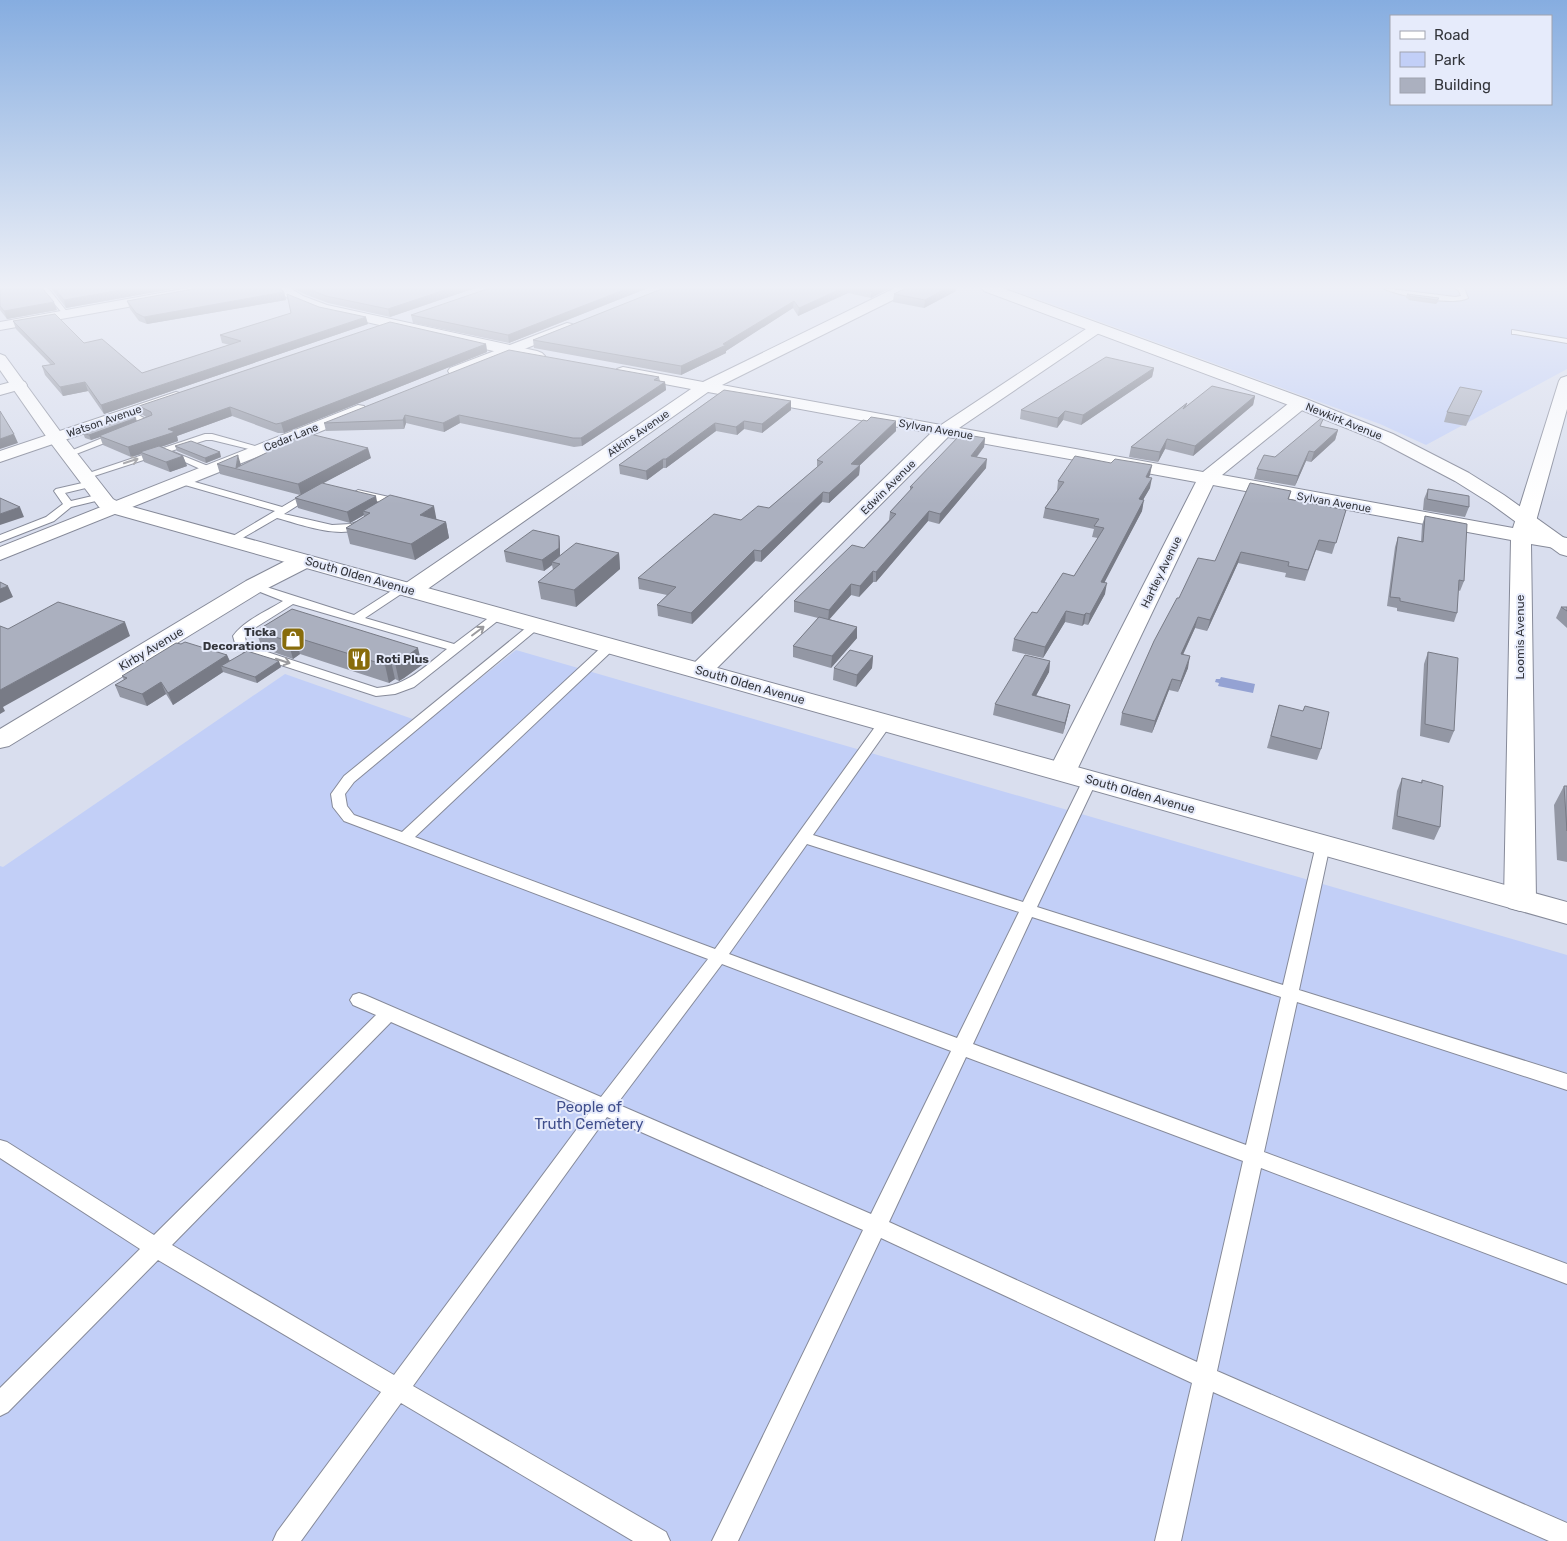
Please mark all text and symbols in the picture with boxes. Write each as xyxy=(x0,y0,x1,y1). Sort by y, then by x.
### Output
legend xyxy=(1390,15,1552,105)
text: Road xyxy=(1434,26,1470,44)
text: Park xyxy=(1434,51,1465,69)
text: Building xyxy=(1434,76,1491,94)
street label: Newkirk Avenue xyxy=(1304,400,1384,443)
street label: Watson Avenue xyxy=(65,403,143,440)
street label: Atkins Avenue xyxy=(605,407,672,460)
street label: Sylvan Avenue xyxy=(898,417,974,442)
street label: Cedar Lane xyxy=(262,421,320,454)
one-way arrow xyxy=(123,456,139,465)
street label: Edwin Avenue xyxy=(858,457,918,517)
street label: Sylvan Avenue xyxy=(1296,490,1372,515)
street label: Hartley Avenue xyxy=(1139,534,1184,610)
street label: South Olden Avenue xyxy=(304,554,417,598)
street label: Loomis Avenue xyxy=(1513,594,1527,679)
street label: Kirby Avenue xyxy=(116,624,186,674)
place label: Ticka Decorations xyxy=(203,625,276,653)
shop icon: Ticka Decorations xyxy=(280,626,306,652)
one-way arrow xyxy=(471,626,484,637)
restaurant icon: Roti Plus xyxy=(346,646,372,672)
place label: Roti Plus xyxy=(376,652,429,666)
one-way arrow xyxy=(275,657,290,666)
street label: South Olden Avenue xyxy=(694,663,807,707)
street label: South Olden Avenue xyxy=(1084,772,1197,816)
park label: People of Truth Cemetery xyxy=(534,1098,644,1133)

